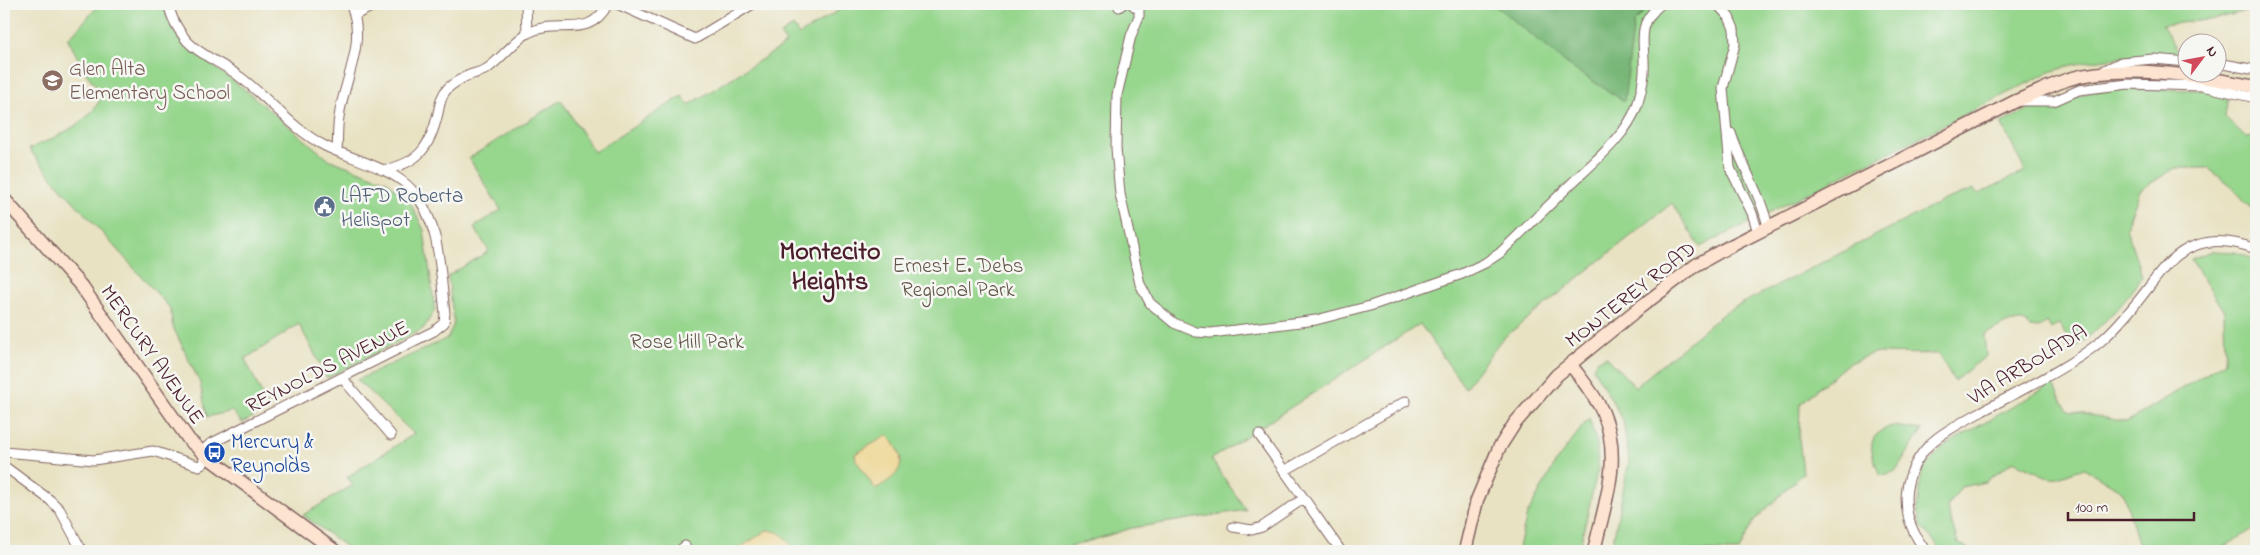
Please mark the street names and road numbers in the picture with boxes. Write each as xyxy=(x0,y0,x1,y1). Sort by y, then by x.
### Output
street label: MONTEREY ROAD xyxy=(1559,235,1703,356)
street label: MERCURY AVENUE xyxy=(92,279,211,431)
street label: REYNOLDS AVENUE xyxy=(241,314,415,422)
street label: VIA ARBOLADA xyxy=(1962,318,2093,414)

